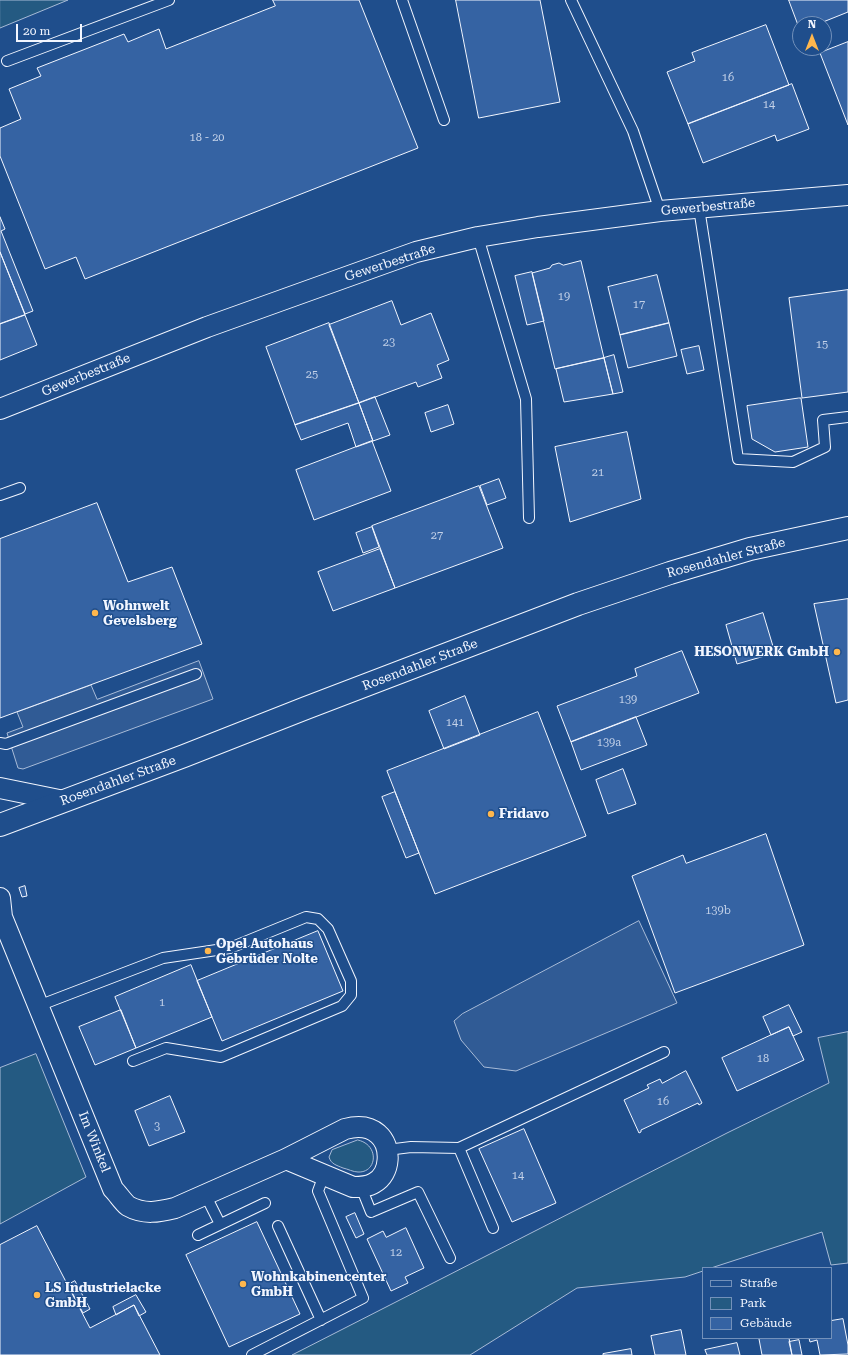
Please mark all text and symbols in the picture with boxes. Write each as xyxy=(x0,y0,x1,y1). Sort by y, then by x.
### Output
scale bar xyxy=(18,16,84,42)
north arrow xyxy=(792,16,832,56)
text: N xyxy=(808,18,816,31)
text: 20 m xyxy=(23,24,50,38)
house number: 16 xyxy=(722,71,734,85)
house number: 14 xyxy=(763,98,775,112)
house number: 18 - 20 xyxy=(189,131,225,145)
street label: Gewerbestraße xyxy=(660,195,756,219)
street label: Gewerbestraße xyxy=(343,241,437,285)
house number: 19 xyxy=(558,290,570,304)
house number: 17 xyxy=(633,298,645,312)
house number: 23 xyxy=(383,336,395,350)
house number: 15 xyxy=(816,338,828,352)
street label: Gewerbestraße xyxy=(39,350,133,400)
house number: 25 xyxy=(306,368,318,382)
house number: 21 xyxy=(592,466,604,480)
house number: 27 xyxy=(431,529,443,543)
street label: Rosendahler Straße xyxy=(665,535,787,581)
place label: Wohnwelt Gevelsberg xyxy=(103,598,177,629)
marker: Wohnwelt Gevelsberg xyxy=(90,608,100,618)
street label: Rosendahler Straße xyxy=(360,636,480,694)
place label: HESONWERK GmbH xyxy=(694,644,829,660)
marker: HESONWERK GmbH xyxy=(832,647,842,657)
house number: 139 xyxy=(619,693,637,707)
house number: 141 xyxy=(446,716,464,730)
house number: 139a xyxy=(597,736,621,750)
street label: Rosendahler Straße xyxy=(58,753,178,809)
place label: Fridavo xyxy=(499,806,549,822)
marker: Fridavo xyxy=(486,809,496,819)
house number: 139b xyxy=(705,904,731,918)
place label: Opel Autohaus Gebrüder Nolte xyxy=(216,936,318,967)
marker: Opel Autohaus Gebrüder Nolte xyxy=(203,946,213,956)
house number: 1 xyxy=(159,996,165,1010)
house number: 18 xyxy=(757,1052,769,1066)
house number: 16 xyxy=(657,1095,669,1109)
street label: Im Winkel xyxy=(75,1109,113,1175)
house number: 3 xyxy=(154,1120,160,1134)
house number: 14 xyxy=(512,1169,524,1183)
house number: 12 xyxy=(390,1246,402,1260)
legend xyxy=(702,1267,832,1339)
place label: Wohnkabinencenter GmbH xyxy=(251,1269,386,1300)
text: Straße xyxy=(740,1276,777,1290)
marker: Wohnkabinencenter GmbH xyxy=(238,1279,248,1289)
place label: LS Industrielacke GmbH xyxy=(45,1280,161,1311)
marker: LS Industrielacke GmbH xyxy=(32,1290,42,1300)
text: Park xyxy=(740,1296,766,1310)
text: Gebäude xyxy=(740,1316,792,1330)

